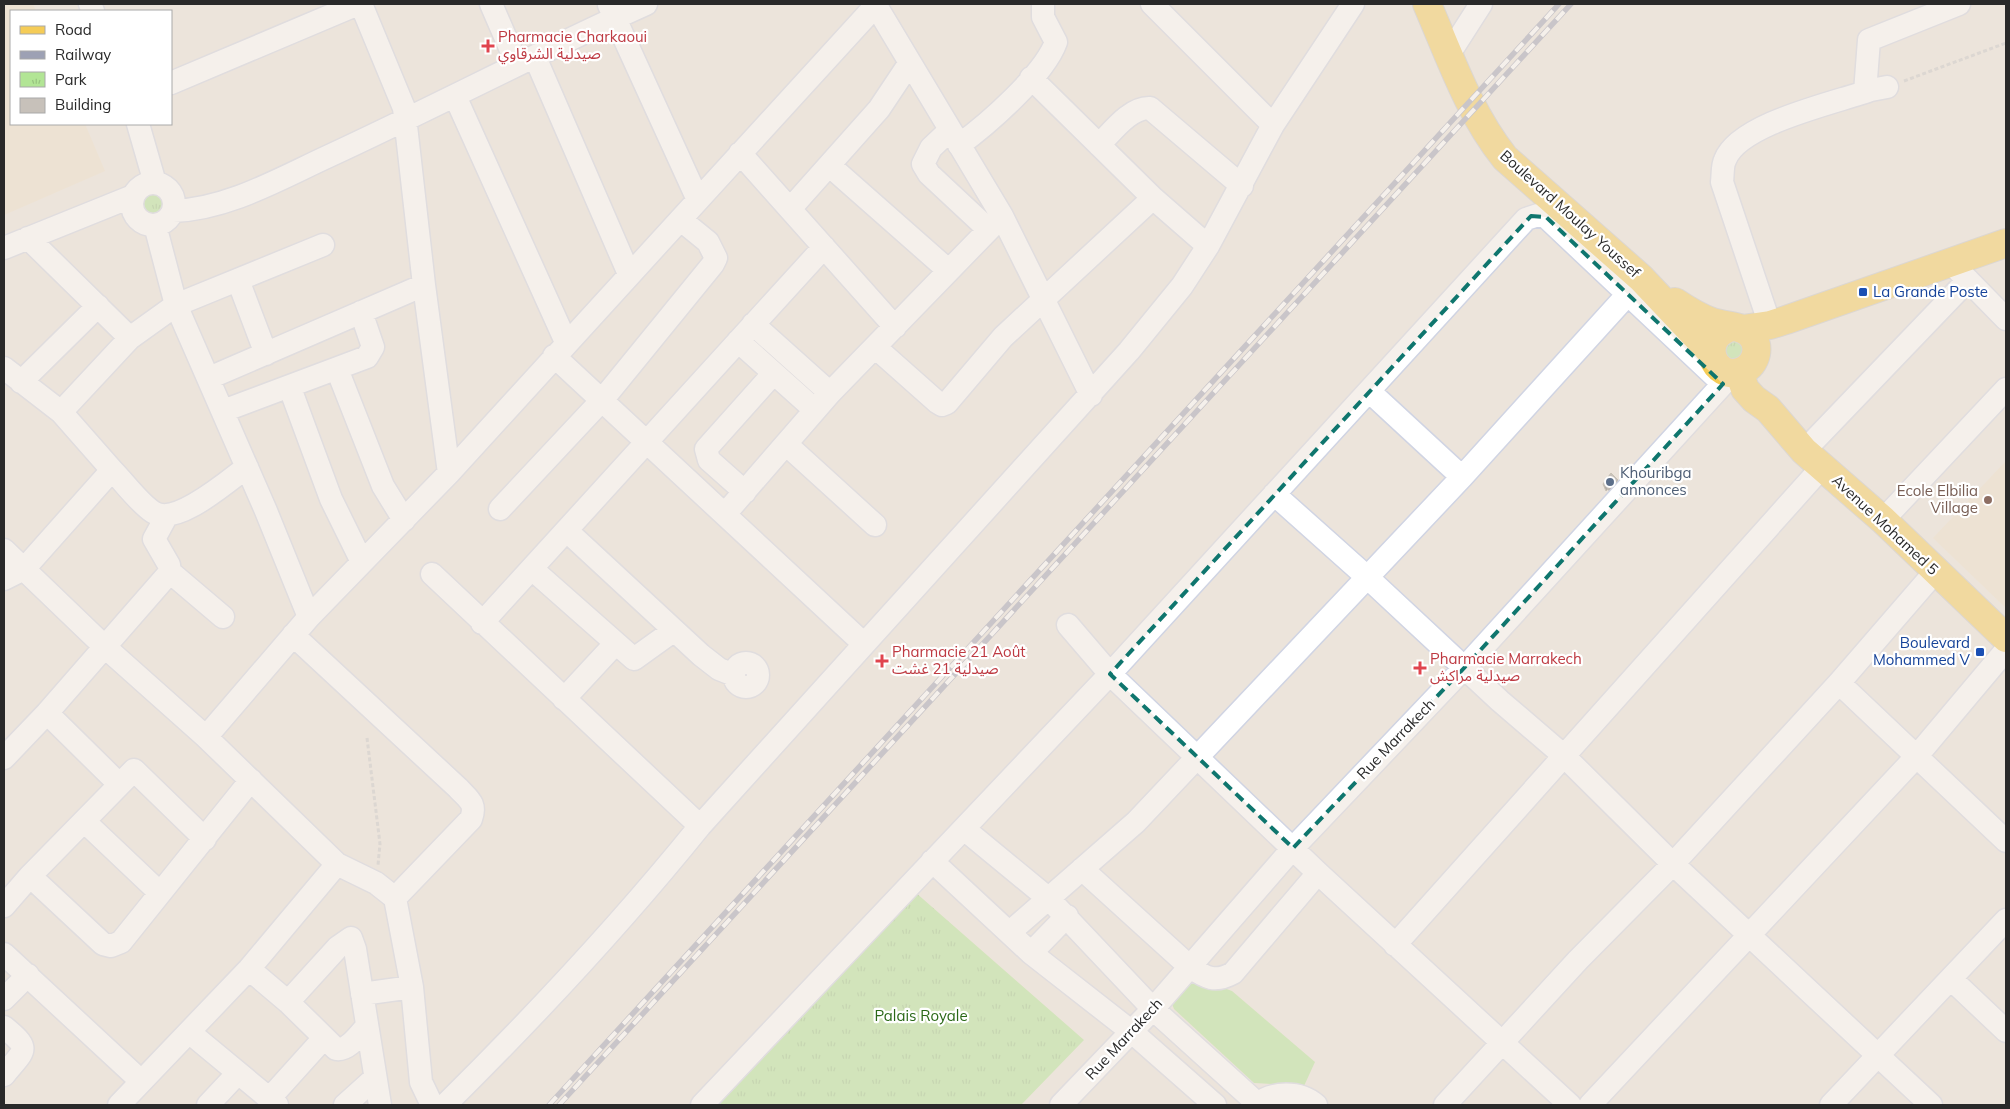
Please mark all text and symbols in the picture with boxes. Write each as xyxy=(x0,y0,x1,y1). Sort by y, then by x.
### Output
legend xyxy=(10,10,172,125)
text: Road xyxy=(55,20,92,39)
place label: Pharmacie Charkaoui صيدلية الشرقاوي xyxy=(498,27,647,65)
marker: Pharmacie Charkaoui صيدلية الشرقاوي xyxy=(482,40,494,52)
text: Railway xyxy=(55,45,111,64)
text: Park xyxy=(55,70,87,89)
text: Building xyxy=(55,95,111,114)
street label: Boulevard Moulay Youssef xyxy=(1496,146,1645,282)
place label: La Grande Poste xyxy=(1873,282,1988,301)
marker: La Grande Poste xyxy=(1857,286,1869,298)
place label: Khouribga annonces xyxy=(1620,463,1692,499)
street label: Avenue Mohamed 5 xyxy=(1828,470,1943,579)
marker: Khouribga annonces xyxy=(1604,476,1616,488)
place label: Ecole Elbilia Village xyxy=(1897,481,1978,517)
marker: Ecole Elbilia Village xyxy=(1982,494,1994,506)
place label: Boulevard Mohammed V xyxy=(1873,633,1971,669)
place label: Pharmacie 21 Août صيدلية 21 غشت xyxy=(892,642,1026,678)
marker: Boulevard Mohammed V xyxy=(1974,646,1986,658)
place label: Pharmacie Marrakech صيدلية مراكش xyxy=(1430,649,1582,685)
marker: Pharmacie 21 Août صيدلية 21 غشت xyxy=(876,655,888,667)
marker: Pharmacie Marrakech صيدلية مراكش xyxy=(1414,662,1426,674)
street label: Rue Marrakech xyxy=(1352,694,1439,783)
street label: Rue Marrakech xyxy=(1081,994,1166,1083)
park label: Palais Royale xyxy=(874,1006,968,1025)

